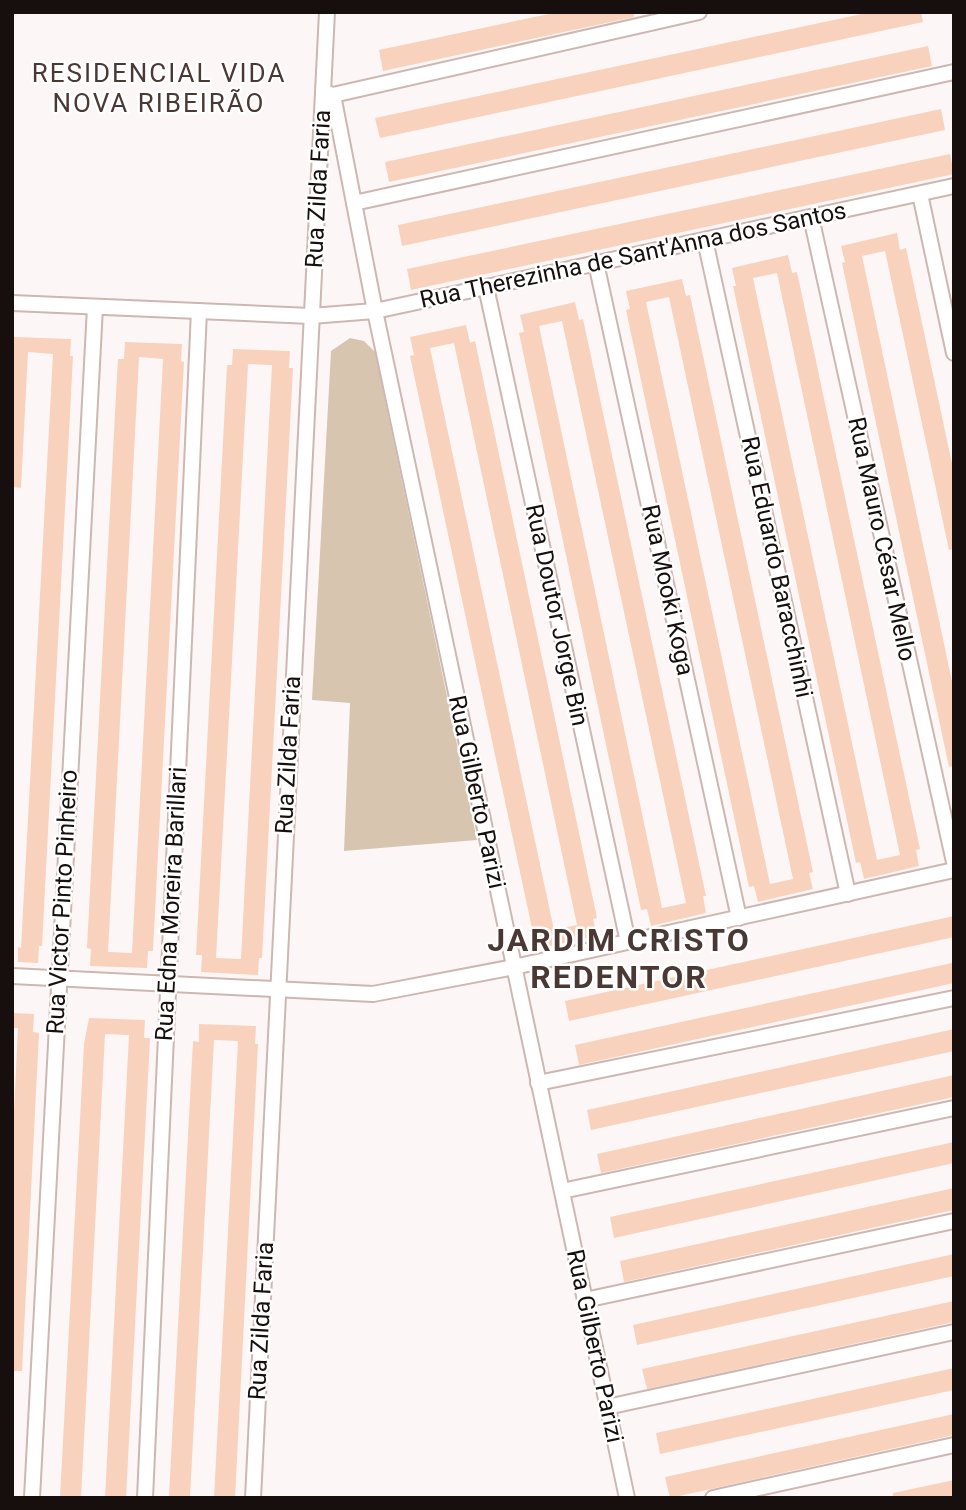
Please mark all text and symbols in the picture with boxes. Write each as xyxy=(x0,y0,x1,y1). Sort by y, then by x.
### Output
district label: RESIDENCIAL VIDA NOVA RIBEIRÃO xyxy=(32,58,286,118)
street label: Rua Zilda Faria xyxy=(300,109,336,269)
street label: Rua Therezinha de Sant'Anna dos Santos xyxy=(417,196,849,314)
street label: Rua Mauro César Mello xyxy=(842,414,922,664)
street label: Rua Eduardo Baracchinhi xyxy=(736,434,818,700)
street label: Rua Doutor Jorge Bin xyxy=(520,501,594,729)
street label: Rua Mooki Koga xyxy=(636,502,700,678)
street label: Rua Zilda Faria xyxy=(270,675,306,835)
street label: Rua Gilberto Parizi xyxy=(443,693,511,891)
street label: Rua Edna Moreira Barillari xyxy=(150,766,192,1042)
street label: Rua Victor Pinto Pinheiro xyxy=(41,769,83,1035)
district label: JARDIM CRISTO REDENTOR xyxy=(487,921,751,996)
street label: Rua Zilda Faria xyxy=(243,1241,279,1401)
street label: Rua Gilberto Parizi xyxy=(561,1247,629,1445)

